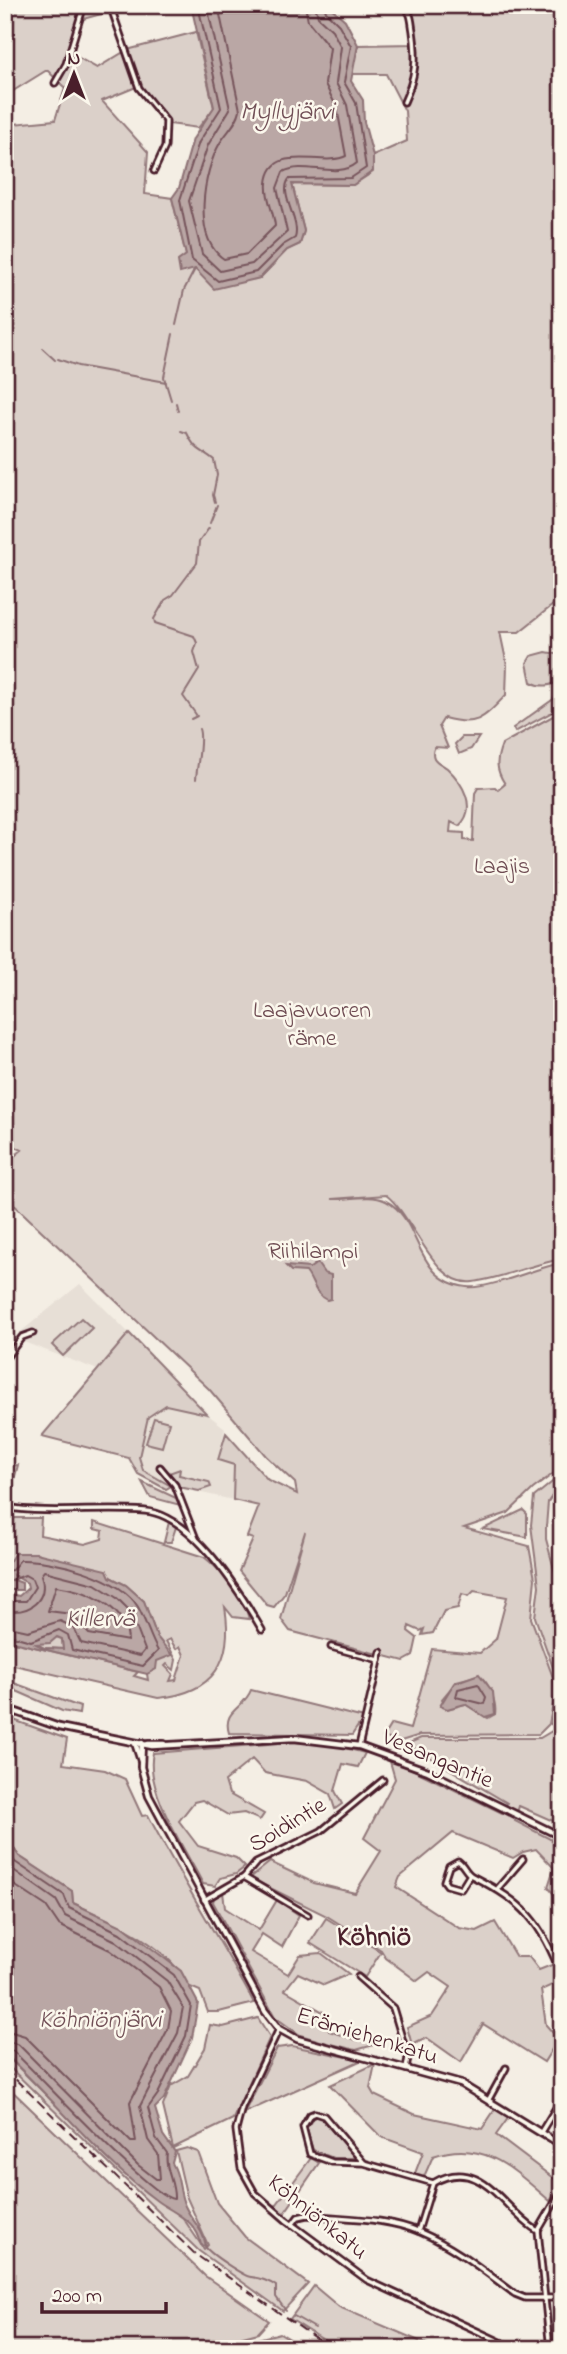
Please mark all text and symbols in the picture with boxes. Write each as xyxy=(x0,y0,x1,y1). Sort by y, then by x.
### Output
north arrow xyxy=(38,38,108,108)
text: N xyxy=(68,46,81,73)
water label: Myllyjärvi xyxy=(240,94,337,132)
park label: Laajis xyxy=(474,850,530,885)
park label: Laajavuoren räme xyxy=(253,994,371,1057)
park label: Riihilampi xyxy=(268,1235,358,1270)
water label: Killervä xyxy=(66,1601,136,1639)
street label: Vesangantie xyxy=(375,1720,498,1799)
street label: Soidintie xyxy=(243,1789,334,1863)
district label: Köhniö xyxy=(337,1918,411,1959)
street label: Erämiehenkatu xyxy=(292,1999,442,2075)
water label: Köhniönjärvi xyxy=(39,2002,164,2040)
street label: Köhniönkatu xyxy=(259,2166,375,2270)
scale bar xyxy=(42,2270,166,2314)
text: 200 m xyxy=(52,2282,102,2312)

